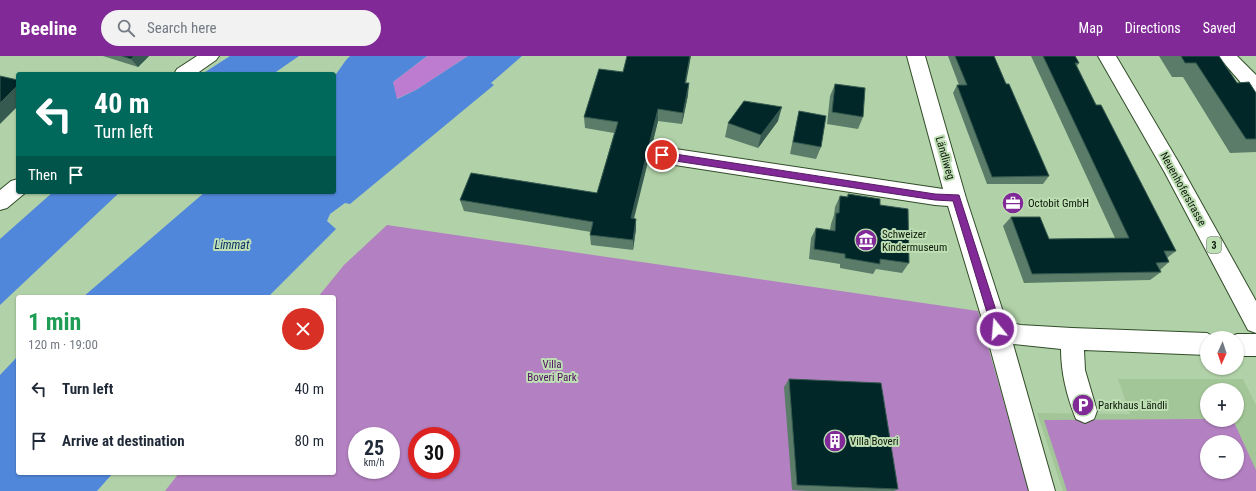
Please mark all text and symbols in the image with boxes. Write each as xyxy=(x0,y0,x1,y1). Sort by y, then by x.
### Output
search box xyxy=(101,10,381,46)
text: Beeline xyxy=(20,17,77,40)
icon: search xyxy=(115,17,137,39)
text: Search here xyxy=(147,19,217,37)
text: Map xyxy=(1079,20,1103,36)
text: Directions xyxy=(1125,20,1181,36)
text: Saved xyxy=(1203,20,1236,36)
text: 40 m xyxy=(94,87,150,120)
icon: left xyxy=(28,88,80,140)
text: Turn left xyxy=(94,121,153,142)
street label: Ländliweg xyxy=(933,135,957,181)
pin xyxy=(645,138,679,172)
icon: arrive xyxy=(651,144,673,166)
street label: Neuenhoferstrasse xyxy=(1157,150,1209,228)
icon: arrive xyxy=(65,164,87,186)
text: Then xyxy=(28,166,57,184)
office icon: Octobit GmbH xyxy=(1000,190,1026,216)
place label: Octobit GmbH xyxy=(1028,197,1089,210)
museum icon: Schweizer Kindermuseum xyxy=(853,227,879,253)
place label: Schweizer Kindermuseum xyxy=(882,228,947,254)
road number: 3 xyxy=(1207,237,1221,253)
water label: Limmat xyxy=(215,238,250,252)
text: 1 min xyxy=(28,308,81,336)
button: close xyxy=(282,308,324,350)
position arrow xyxy=(976,308,1018,350)
north arrow xyxy=(1200,331,1244,375)
map controls xyxy=(1200,331,1244,479)
text: 120 m · 19:00 xyxy=(28,337,98,352)
park label: Villa Boveri Park xyxy=(527,358,577,384)
icon: left xyxy=(28,378,50,400)
text: Turn left xyxy=(62,380,113,398)
text: 40 m xyxy=(294,380,324,398)
button: + xyxy=(1200,383,1244,427)
parking icon: Parkhaus Ländli xyxy=(1070,392,1096,418)
place label: Parkhaus Ländli xyxy=(1098,399,1167,412)
speed limit sign: 30 xyxy=(408,427,460,479)
building icon: Villa Boveri xyxy=(822,428,848,454)
icon: arrive xyxy=(28,430,50,452)
text: Arrive at destination xyxy=(62,432,185,450)
text: 80 m xyxy=(294,432,324,450)
place label: Villa Boveri xyxy=(850,435,899,448)
button: − xyxy=(1200,435,1244,479)
text: 25 xyxy=(364,436,384,460)
text: km/h xyxy=(364,457,384,468)

